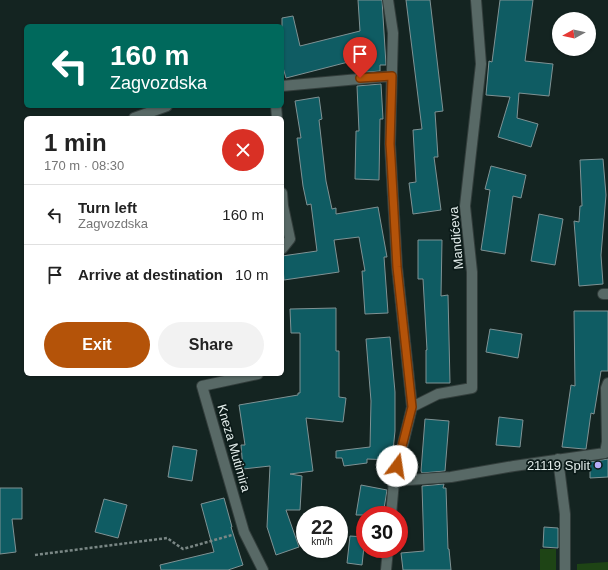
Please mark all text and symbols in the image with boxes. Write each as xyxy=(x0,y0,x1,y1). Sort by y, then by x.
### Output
north arrow xyxy=(552,12,596,56)
map controls xyxy=(552,12,596,56)
pin xyxy=(343,37,377,78)
icon: left xyxy=(44,40,96,92)
text: 160 m xyxy=(110,40,189,71)
icon: arrive xyxy=(349,43,371,65)
text: Zagvozdska xyxy=(110,73,207,93)
text: 1 min xyxy=(44,129,107,156)
button: close xyxy=(222,129,264,171)
text: 170 m · 08:30 xyxy=(44,158,124,173)
text: Turn left xyxy=(78,199,137,216)
icon: left xyxy=(44,204,66,226)
street label: Mandićeva xyxy=(446,205,466,270)
text: 160 m xyxy=(222,206,264,223)
text: Zagvozdska xyxy=(78,216,148,231)
icon: arrive xyxy=(44,264,66,286)
text: Arrive at destination xyxy=(78,266,223,283)
text: 10 m xyxy=(235,266,268,283)
button: Exit xyxy=(44,322,150,368)
button: Share xyxy=(158,322,264,368)
street label: Kneza Mutimira xyxy=(214,403,254,494)
position arrow xyxy=(376,445,418,487)
place label: 21119 Split xyxy=(527,458,590,473)
marker: 21119 Split xyxy=(593,460,603,470)
speed limit sign: 30 xyxy=(356,506,408,558)
text: 22 xyxy=(311,516,333,538)
text: km/h xyxy=(311,536,333,547)

